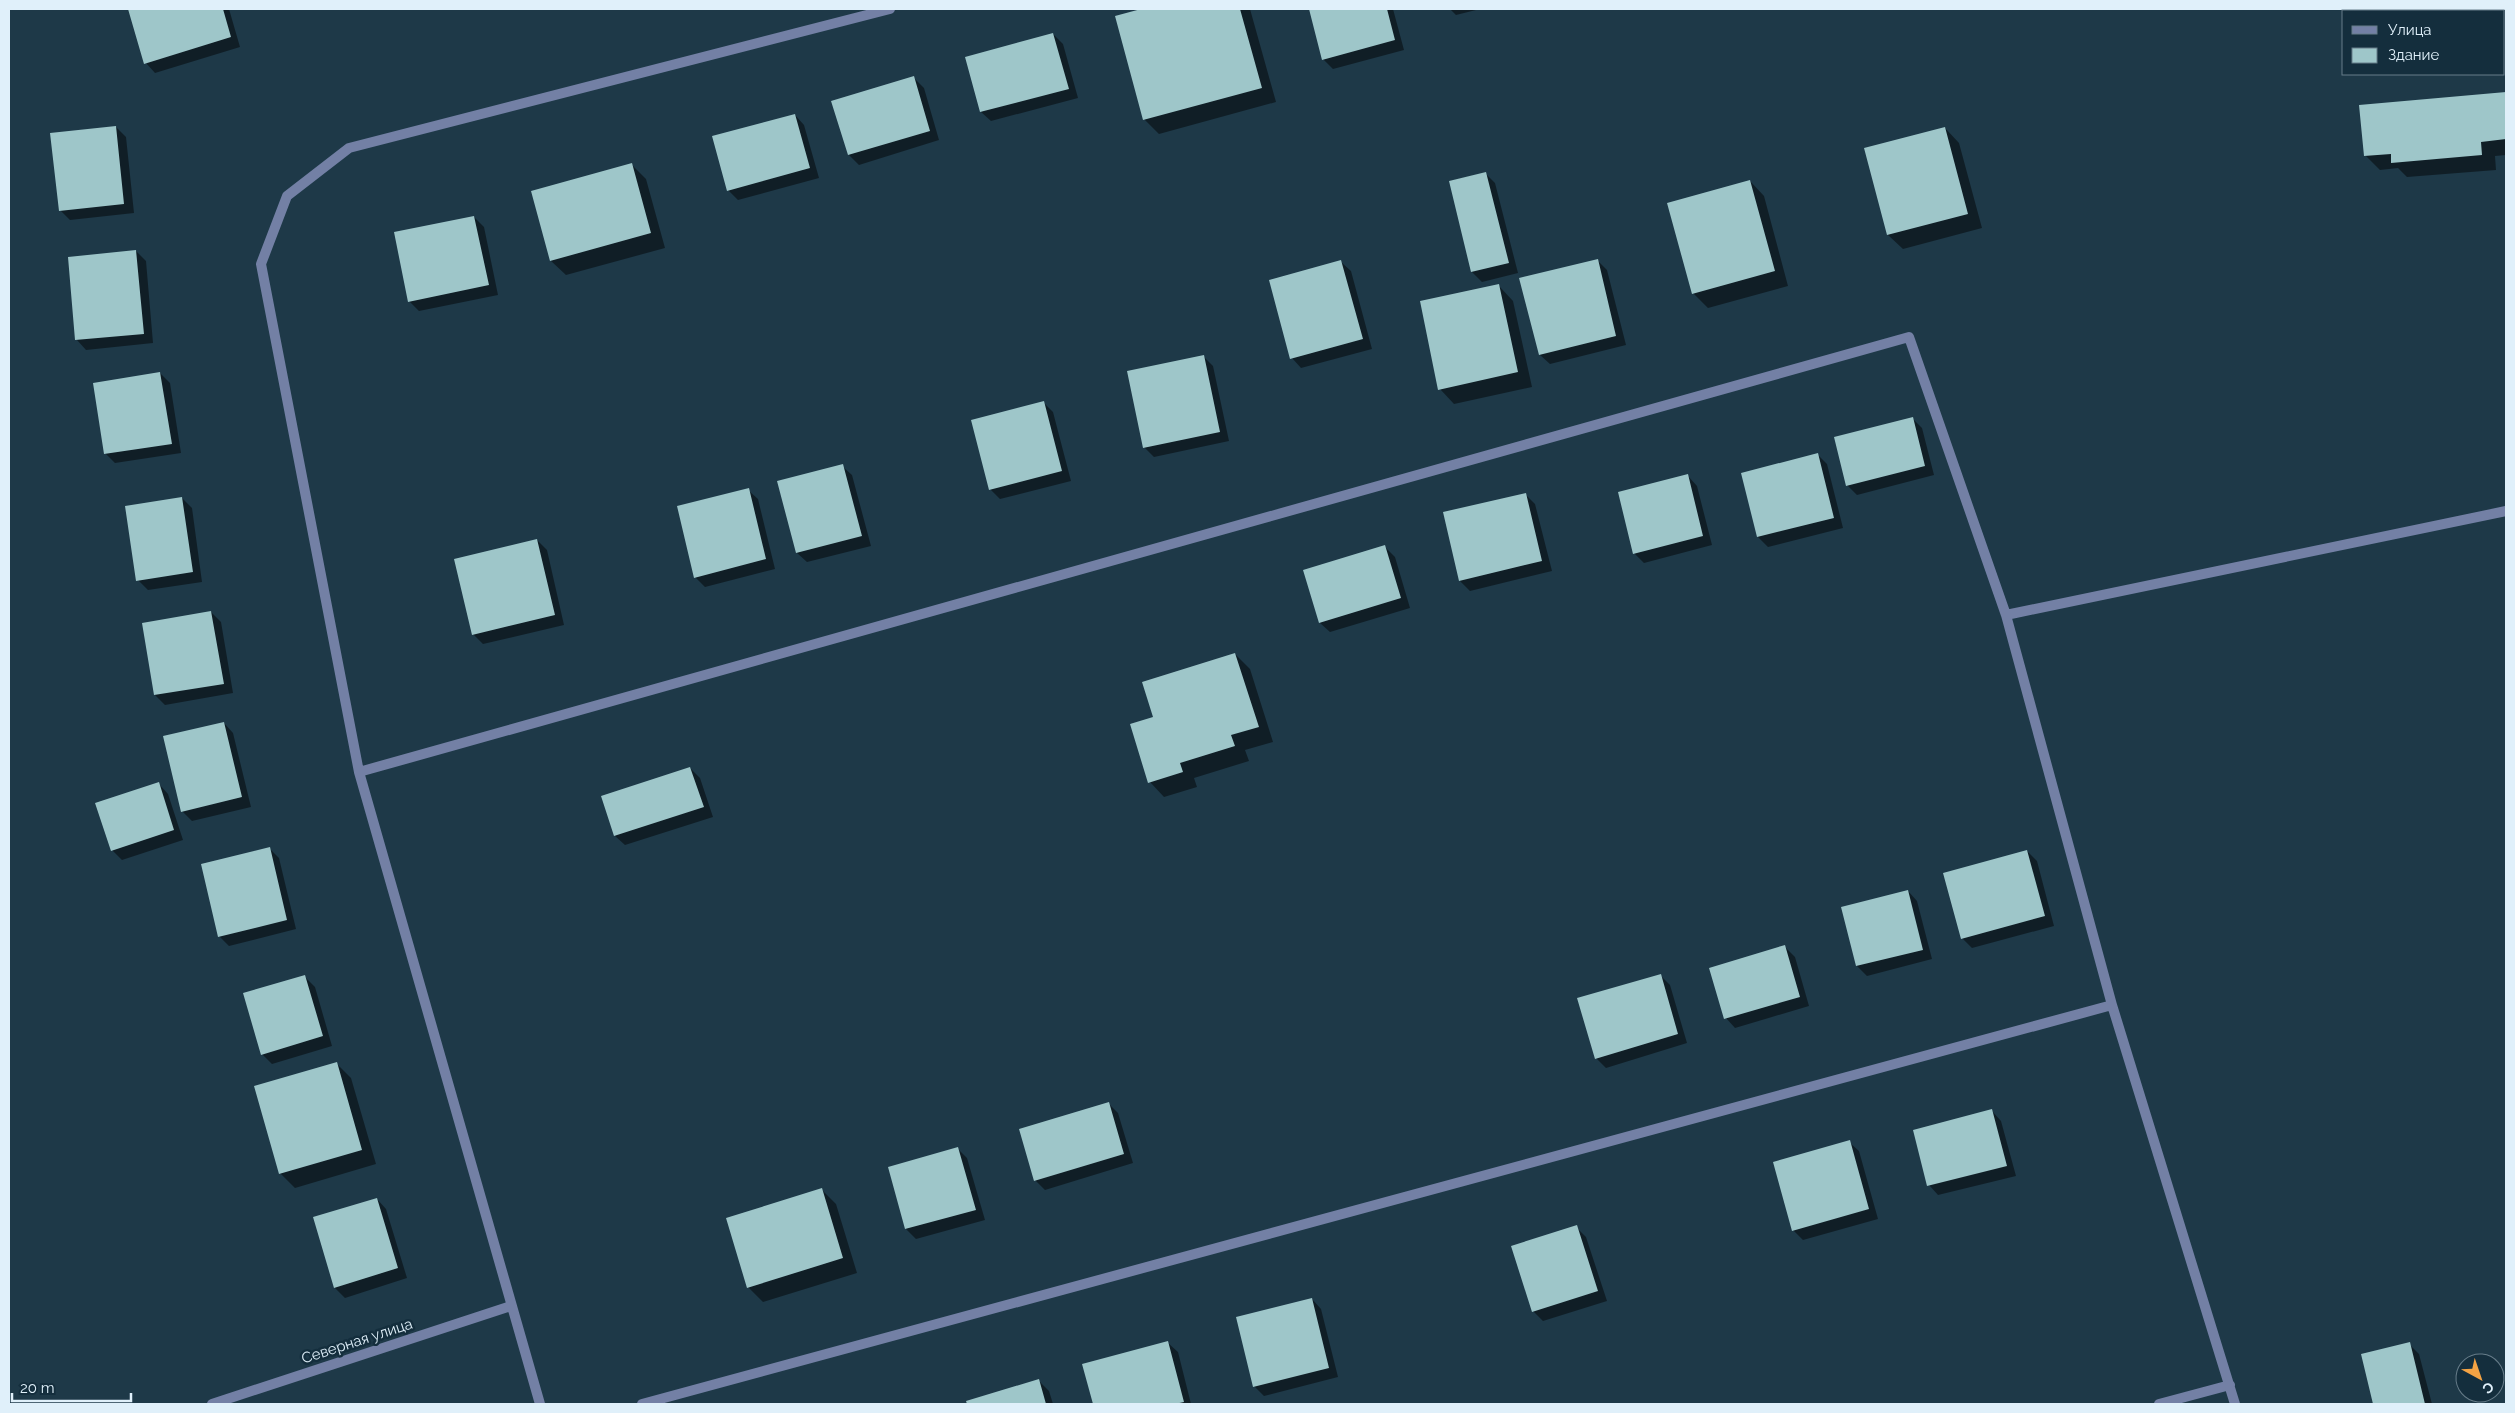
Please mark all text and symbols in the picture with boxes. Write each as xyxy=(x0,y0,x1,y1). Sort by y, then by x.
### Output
legend xyxy=(2342,10,2505,75)
text: Улица xyxy=(2388,21,2432,39)
text: Здание xyxy=(2388,46,2440,64)
street label: Северная улица xyxy=(299,1315,415,1367)
north arrow xyxy=(2455,1353,2505,1403)
scale bar xyxy=(12,1370,131,1402)
text: 20 m xyxy=(20,1379,55,1397)
text: С xyxy=(2479,1379,2497,1397)

